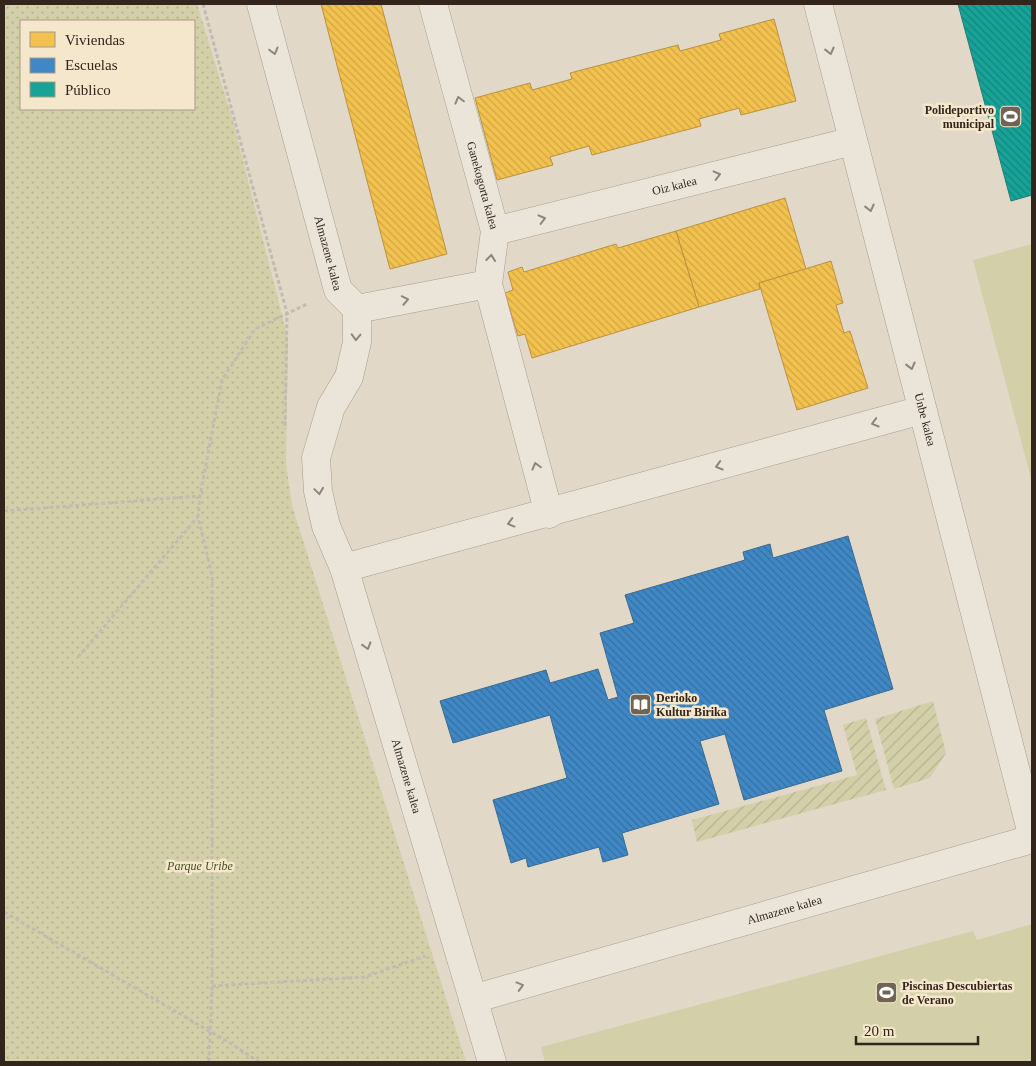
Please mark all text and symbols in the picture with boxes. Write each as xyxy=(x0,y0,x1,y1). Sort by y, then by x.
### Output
legend xyxy=(20,20,195,110)
text: Viviendas xyxy=(65,32,125,48)
one-way arrow xyxy=(268,46,278,54)
one-way arrow xyxy=(824,46,835,55)
text: Escuelas xyxy=(65,57,118,73)
text: Público xyxy=(65,82,111,98)
one-way arrow xyxy=(455,97,465,105)
place label: Polideportivo municipal xyxy=(925,103,995,131)
sports icon: Polideportivo municipal xyxy=(998,105,1022,129)
street label: Ganekogorta kalea xyxy=(464,140,501,231)
one-way arrow xyxy=(712,170,721,181)
street label: Oiz kalea xyxy=(651,173,699,198)
one-way arrow xyxy=(865,204,875,212)
street label: Almazene kalea xyxy=(311,214,345,293)
one-way arrow xyxy=(537,214,546,225)
one-way arrow xyxy=(485,254,496,262)
one-way arrow xyxy=(400,295,409,305)
one-way arrow xyxy=(351,333,362,341)
one-way arrow xyxy=(905,361,916,370)
street label: Unbe kalea xyxy=(912,391,939,448)
one-way arrow xyxy=(872,417,880,427)
one-way arrow xyxy=(715,461,723,471)
one-way arrow xyxy=(532,463,542,471)
one-way arrow xyxy=(313,487,323,496)
one-way arrow xyxy=(508,518,516,528)
one-way arrow xyxy=(362,642,372,650)
place label: Derioko Kultur Birika xyxy=(656,691,727,719)
library icon: Derioko Kultur Birika xyxy=(628,693,652,717)
street label: Almazene kalea xyxy=(389,737,424,816)
park label: Parque Uribe xyxy=(166,859,234,873)
street label: Almazene kalea xyxy=(746,892,824,927)
place label: Piscinas Descubiertas de Verano xyxy=(902,979,1013,1007)
one-way arrow xyxy=(516,981,524,991)
sports icon: Piscinas Descubiertas de Verano xyxy=(874,981,898,1005)
scale bar xyxy=(856,1014,978,1046)
text: 20 m xyxy=(864,1023,895,1039)

